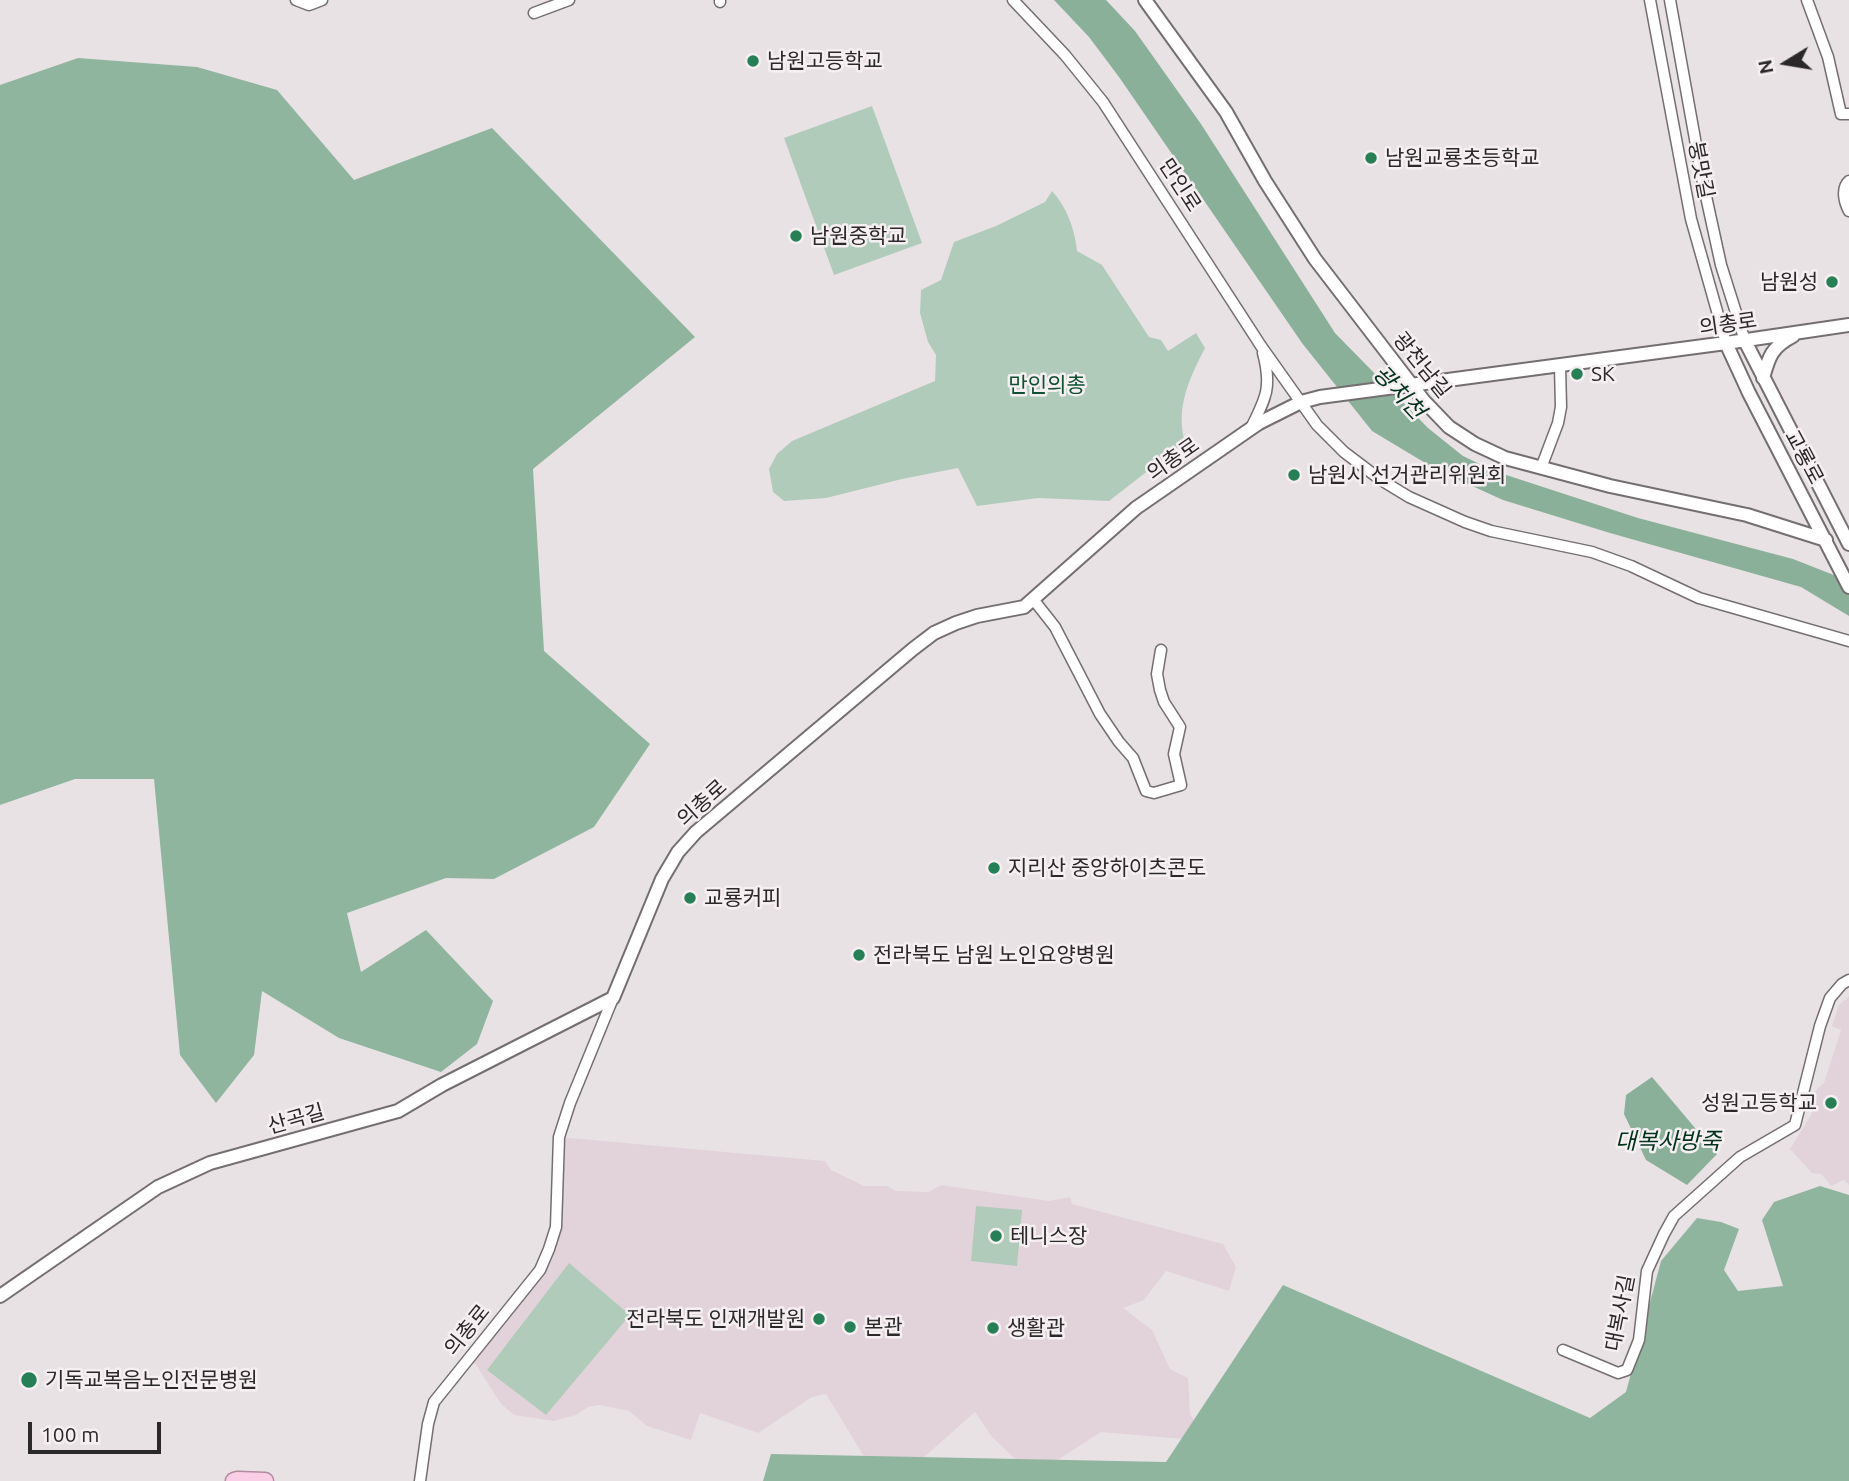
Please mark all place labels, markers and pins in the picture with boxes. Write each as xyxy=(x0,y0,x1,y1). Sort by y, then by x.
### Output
place label: 남원고등학교 xyxy=(767,48,883,74)
marker: 남원고등학교 xyxy=(745,53,761,69)
place label: 남원교룡초등학교 xyxy=(1385,145,1540,171)
marker: 남원교룡초등학교 xyxy=(1363,150,1379,166)
place label: 남원중학교 xyxy=(810,223,907,249)
marker: 남원중학교 xyxy=(788,228,804,244)
place label: 남원성 xyxy=(1760,269,1818,295)
marker: 남원성 xyxy=(1824,274,1840,290)
place label: SK xyxy=(1591,361,1615,387)
marker: SK xyxy=(1569,366,1585,382)
place label: 남원시 선거관리위원회 xyxy=(1308,462,1506,488)
marker: 남원시 선거관리위원회 xyxy=(1286,467,1302,483)
place label: 지리산 중앙하이츠콘도 xyxy=(1008,855,1206,881)
marker: 지리산 중앙하이츠콘도 xyxy=(986,860,1002,876)
place label: 교룡커피 xyxy=(704,885,781,911)
marker: 교룡커피 xyxy=(682,890,698,906)
place label: 전라북도 남원 노인요양병원 xyxy=(873,942,1114,968)
marker: 전라북도 남원 노인요양병원 xyxy=(851,947,867,963)
place label: 성원고등학교 xyxy=(1701,1090,1817,1116)
marker: 성원고등학교 xyxy=(1823,1095,1839,1111)
place label: 테니스장 xyxy=(1010,1223,1087,1249)
marker: 테니스장 xyxy=(988,1228,1004,1244)
place label: 전라북도 인재개발원 xyxy=(626,1306,805,1332)
marker: 전라북도 인재개발원 xyxy=(811,1311,827,1327)
place label: 본관 xyxy=(864,1314,903,1340)
place label: 생활관 xyxy=(1007,1315,1065,1341)
marker: 본관 xyxy=(842,1319,858,1335)
marker: 생활관 xyxy=(985,1320,1001,1336)
place label: 기독교복음노인전문병원 xyxy=(45,1367,258,1393)
marker: 기독교복음노인전문병원 xyxy=(19,1370,39,1390)

